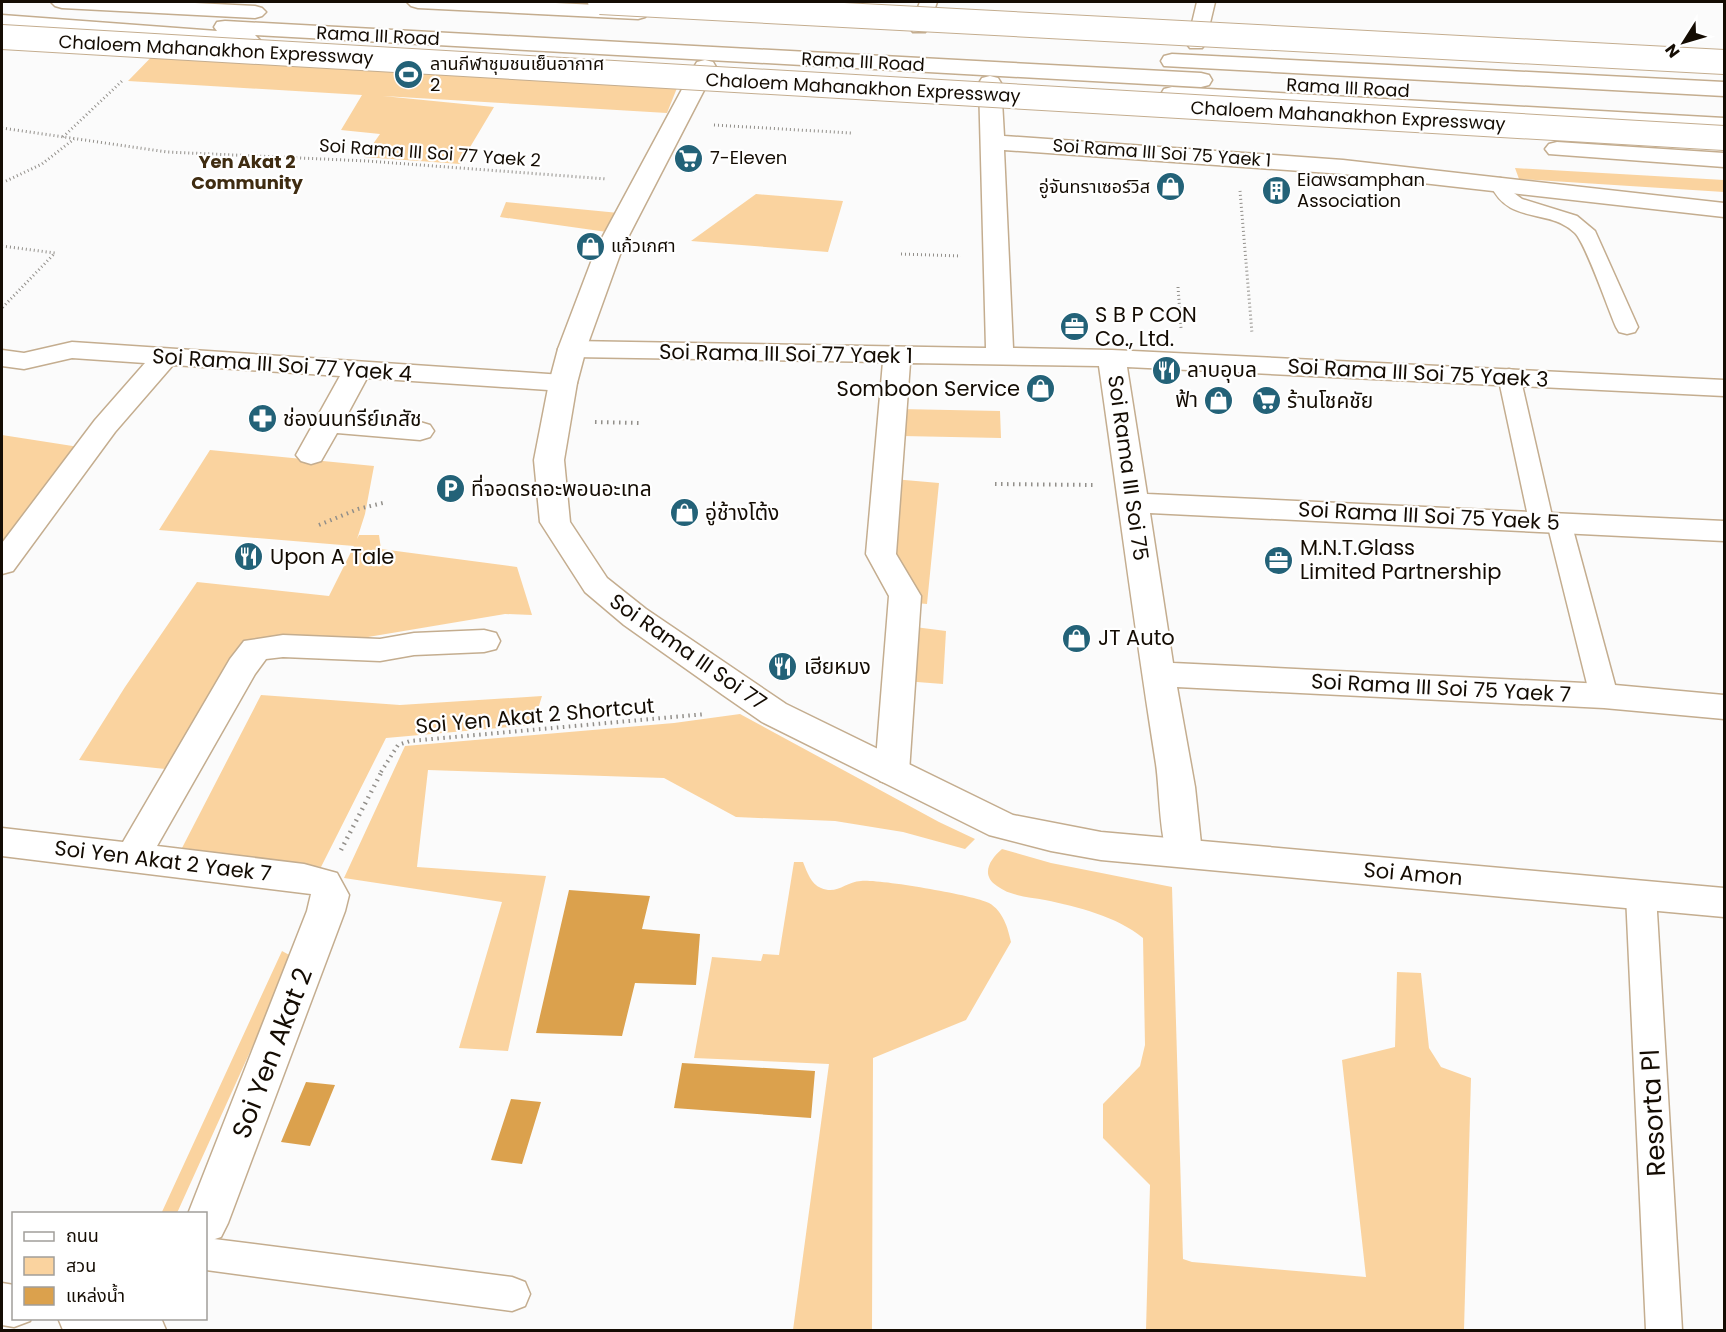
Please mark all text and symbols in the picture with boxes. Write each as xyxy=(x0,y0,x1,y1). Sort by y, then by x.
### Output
north arrow xyxy=(1654,12,1714,72)
street label: Rama III Road xyxy=(316,20,440,51)
street label: Chaloem Mahanakhon Expressway xyxy=(58,29,374,70)
text: N xyxy=(1660,39,1685,62)
street label: Rama III Road xyxy=(801,46,925,77)
place label: ลานกีฬาชุมชนเย็นอากาศ 2 xyxy=(430,51,604,97)
sports icon: ลานกีฬาชุมชนเย็นอากาศ 2 xyxy=(393,58,425,90)
street label: Chaloem Mahanakhon Expressway xyxy=(705,67,1021,108)
street label: Rama III Road xyxy=(1286,72,1410,103)
street label: Chaloem Mahanakhon Expressway xyxy=(1190,95,1506,136)
street label: Soi Rama III Soi 77 Yaek 2 xyxy=(318,132,542,173)
street label: Soi Rama III Soi 75 Yaek 1 xyxy=(1052,132,1272,173)
supermarket icon: 7-Eleven xyxy=(673,142,705,174)
place label: 7-Eleven xyxy=(710,145,787,170)
district label: Yen Akat 2 Community xyxy=(191,149,303,195)
place label: Eiawsamphan Association xyxy=(1297,167,1425,213)
shop icon: อู่จันทราเซอร์วิส xyxy=(1155,171,1187,203)
place label: อู่จันทราเซอร์วิส xyxy=(1039,174,1150,199)
building icon: Eiawsamphan Association xyxy=(1260,174,1292,206)
shop icon: แก้วเกศา xyxy=(574,230,606,262)
place label: แก้วเกศา xyxy=(611,233,676,258)
place label: S B P CON Co., Ltd. xyxy=(1095,300,1197,353)
office icon: S B P CON Co., Ltd. xyxy=(1058,311,1090,343)
street label: Soi Rama III Soi 77 Yaek 1 xyxy=(659,337,913,370)
street label: Soi Rama III Soi 77 Yaek 4 xyxy=(151,341,413,388)
street label: Soi Rama III Soi 75 Yaek 3 xyxy=(1287,351,1549,394)
restaurant icon: ลาบอุบล xyxy=(1150,354,1182,386)
place label: ลาบอุบล xyxy=(1187,355,1257,384)
shop icon: Somboon Service xyxy=(1025,373,1057,405)
street label: Soi Rama III Soi 75 xyxy=(1101,373,1156,563)
place label: Somboon Service xyxy=(837,374,1020,403)
shop icon: ฟ้า xyxy=(1203,384,1235,416)
place label: ฟ้า xyxy=(1175,385,1198,414)
supermarket icon: ร้านโชคชัย xyxy=(1250,385,1282,417)
place label: ร้านโชคชัย xyxy=(1287,386,1373,415)
pharmacy icon: ช่องนนทรีย์เภสัช xyxy=(246,403,278,435)
place label: ช่องนนทรีย์เภสัช xyxy=(283,404,422,433)
parking icon: ที่จอดรถอะพอนอะเทล xyxy=(434,473,466,505)
place label: ที่จอดรถอะพอนอะเทล xyxy=(471,474,652,503)
street label: Soi Rama III Soi 75 Yaek 5 xyxy=(1297,494,1561,537)
shop icon: อู่ช้างโต้ง xyxy=(668,497,700,529)
place label: อู่ช้างโต้ง xyxy=(705,498,779,527)
place label: M.N.T.Glass Limited Partnership xyxy=(1300,533,1501,586)
restaurant icon: Upon A Tale xyxy=(233,541,265,573)
place label: Upon A Tale xyxy=(270,542,394,571)
office icon: M.N.T.Glass Limited Partnership xyxy=(1263,544,1295,576)
street label: Soi Rama III Soi 77 xyxy=(604,587,773,717)
shop icon: JT Auto xyxy=(1061,622,1093,654)
place label: JT Auto xyxy=(1098,623,1175,652)
restaurant icon: เฮียหมง xyxy=(767,651,799,683)
place label: เฮียหมง xyxy=(804,652,871,681)
street label: Soi Rama III Soi 75 Yaek 7 xyxy=(1310,666,1572,709)
street label: Soi Yen Akat 2 Shortcut xyxy=(414,691,656,740)
street label: Soi Yen Akat 2 Yaek 7 xyxy=(53,833,273,888)
street label: Soi Amon xyxy=(1362,855,1464,892)
street label: Soi Yen Akat 2 xyxy=(223,963,321,1143)
street label: Resorta Pl xyxy=(1632,1049,1674,1177)
legend xyxy=(12,1212,207,1320)
text: ถนน xyxy=(66,1223,99,1248)
text: สวน xyxy=(66,1253,96,1278)
text: แหล่งน้ำ xyxy=(66,1283,125,1308)

